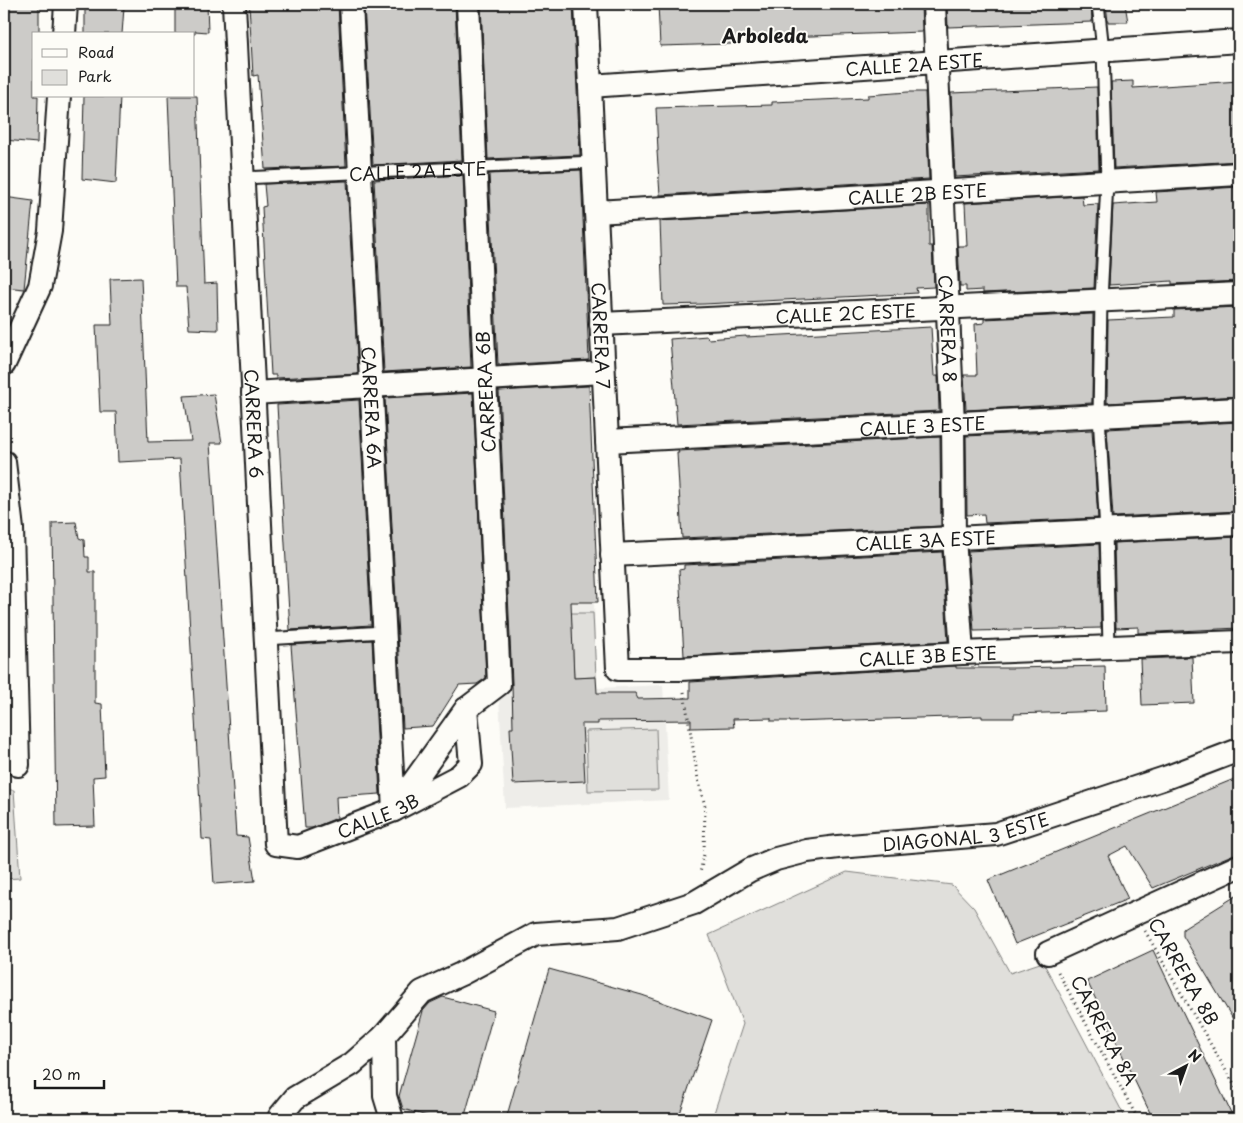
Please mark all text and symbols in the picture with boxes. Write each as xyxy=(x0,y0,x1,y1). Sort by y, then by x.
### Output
district label: Arboleda xyxy=(721,21,808,49)
legend xyxy=(32,32,195,98)
text: Road xyxy=(78,40,114,63)
street label: CALLE 2A ESTE xyxy=(844,45,984,82)
text: Park xyxy=(78,64,112,87)
street label: CALLE 2A ESTE xyxy=(348,153,487,187)
street label: CALLE 2B ESTE xyxy=(847,175,988,211)
street label: CARRERA 8 xyxy=(933,274,965,383)
street label: CARRERA 7 xyxy=(586,282,618,390)
street label: CALLE 2C ESTE xyxy=(775,296,917,329)
street label: CARRERA 6B xyxy=(468,331,502,453)
street label: CARRERA 6A xyxy=(356,346,389,470)
street label: CARRERA 6 xyxy=(239,368,271,479)
street label: CALLE 3 ESTE xyxy=(859,408,986,442)
street label: CALLE 3A ESTE xyxy=(855,523,997,556)
street label: CALLE 3B ESTE xyxy=(858,638,998,672)
street label: CALLE 3B xyxy=(333,786,423,844)
street label: DIAGONAL 3 ESTE xyxy=(881,804,1052,857)
street label: CARRERA 8B xyxy=(1142,912,1226,1030)
street label: CARRERA 8A xyxy=(1065,970,1145,1090)
north arrow xyxy=(1160,1040,1210,1090)
text: N xyxy=(1184,1044,1206,1067)
scale bar xyxy=(35,1058,104,1090)
text: 20 m xyxy=(42,1062,81,1085)

